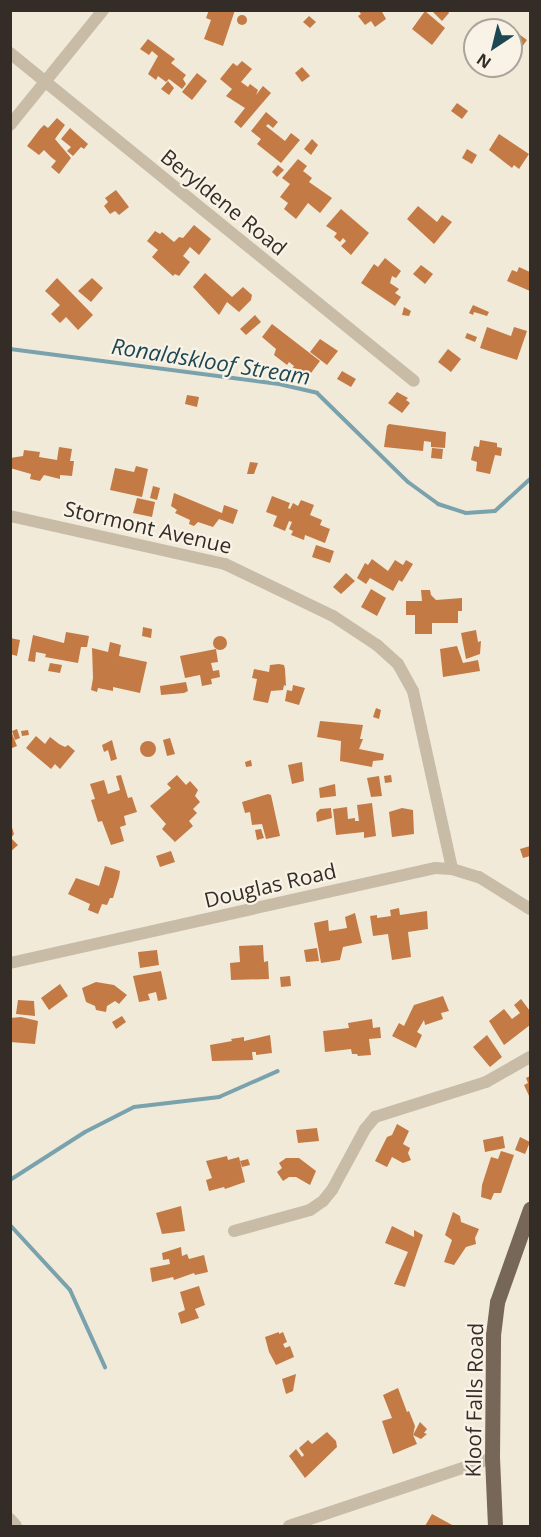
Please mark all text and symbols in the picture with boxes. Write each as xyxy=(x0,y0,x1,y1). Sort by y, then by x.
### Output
north arrow xyxy=(463,18,523,78)
text: N xyxy=(472,48,495,74)
street label: Beryldene Road xyxy=(156,144,292,260)
water label: Ronaldskloof Stream xyxy=(110,332,312,390)
street label: Stormont Avenue xyxy=(62,495,234,559)
street label: Douglas Road xyxy=(202,858,338,912)
street label: Kloof Falls Road xyxy=(460,1322,488,1478)

